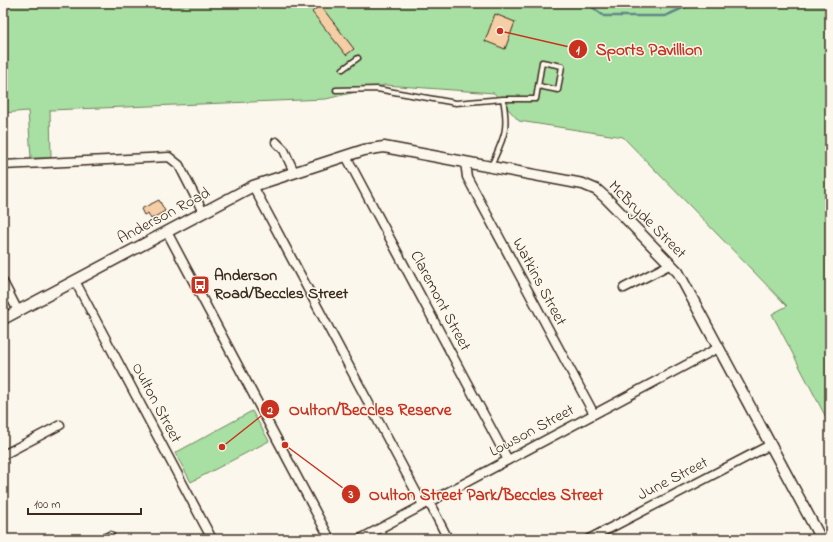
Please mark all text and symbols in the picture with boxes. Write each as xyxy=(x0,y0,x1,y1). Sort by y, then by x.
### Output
callout: Sports Pavillion xyxy=(568,35,711,64)
text: Sports Pavillion xyxy=(596,38,703,63)
text: 1 xyxy=(576,42,580,60)
street label: McBryde Street xyxy=(602,175,692,265)
street label: Anderson Road xyxy=(113,181,215,251)
street label: Watkins Street xyxy=(506,234,573,331)
street label: Claremont Street xyxy=(403,247,477,356)
place label: Anderson Road/Beccles Street xyxy=(213,264,349,306)
bus stop icon: Anderson Road/Beccles Street xyxy=(189,274,211,296)
street label: Oulton Street xyxy=(125,358,188,448)
callout: Oulton/Beccles Reserve xyxy=(260,395,459,424)
text: Oulton/Beccles Reserve xyxy=(289,398,453,423)
street label: Lowson Street xyxy=(485,398,579,464)
text: 2 xyxy=(266,402,273,420)
street label: June Street xyxy=(634,451,713,507)
callout: Oulton Street Park/Beccles Street xyxy=(341,479,611,508)
text: Oulton Street Park/Beccles Street xyxy=(369,483,603,508)
text: 3 xyxy=(348,486,354,504)
scale bar xyxy=(28,490,141,516)
text: 100 m xyxy=(34,496,61,514)

